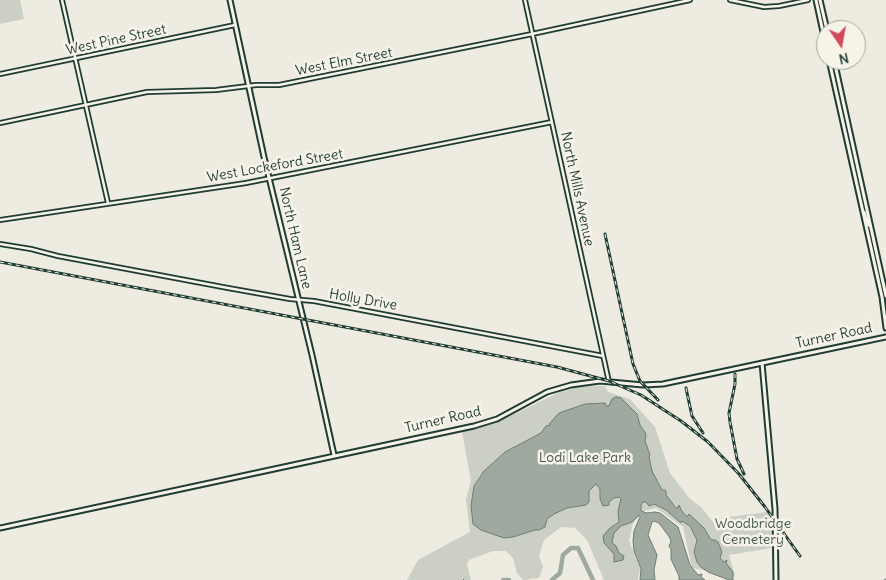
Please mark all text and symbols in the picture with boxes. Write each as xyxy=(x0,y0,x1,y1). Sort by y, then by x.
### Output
north arrow xyxy=(816,20,866,70)
street label: West Pine Street xyxy=(64,21,168,59)
street label: West Elm Street xyxy=(294,44,394,80)
text: N xyxy=(837,49,851,69)
street label: North Mills Avenue xyxy=(557,130,597,248)
street label: West Lockeford Street xyxy=(206,146,344,186)
street label: North Ham Lane xyxy=(275,185,315,291)
street label: Holly Drive xyxy=(328,286,398,314)
street label: Turner Road xyxy=(794,320,874,352)
street label: Turner Road xyxy=(403,403,483,437)
park label: Lodi Lake Park xyxy=(539,450,631,466)
park label: Woodbridge Cemetery xyxy=(715,516,791,548)

